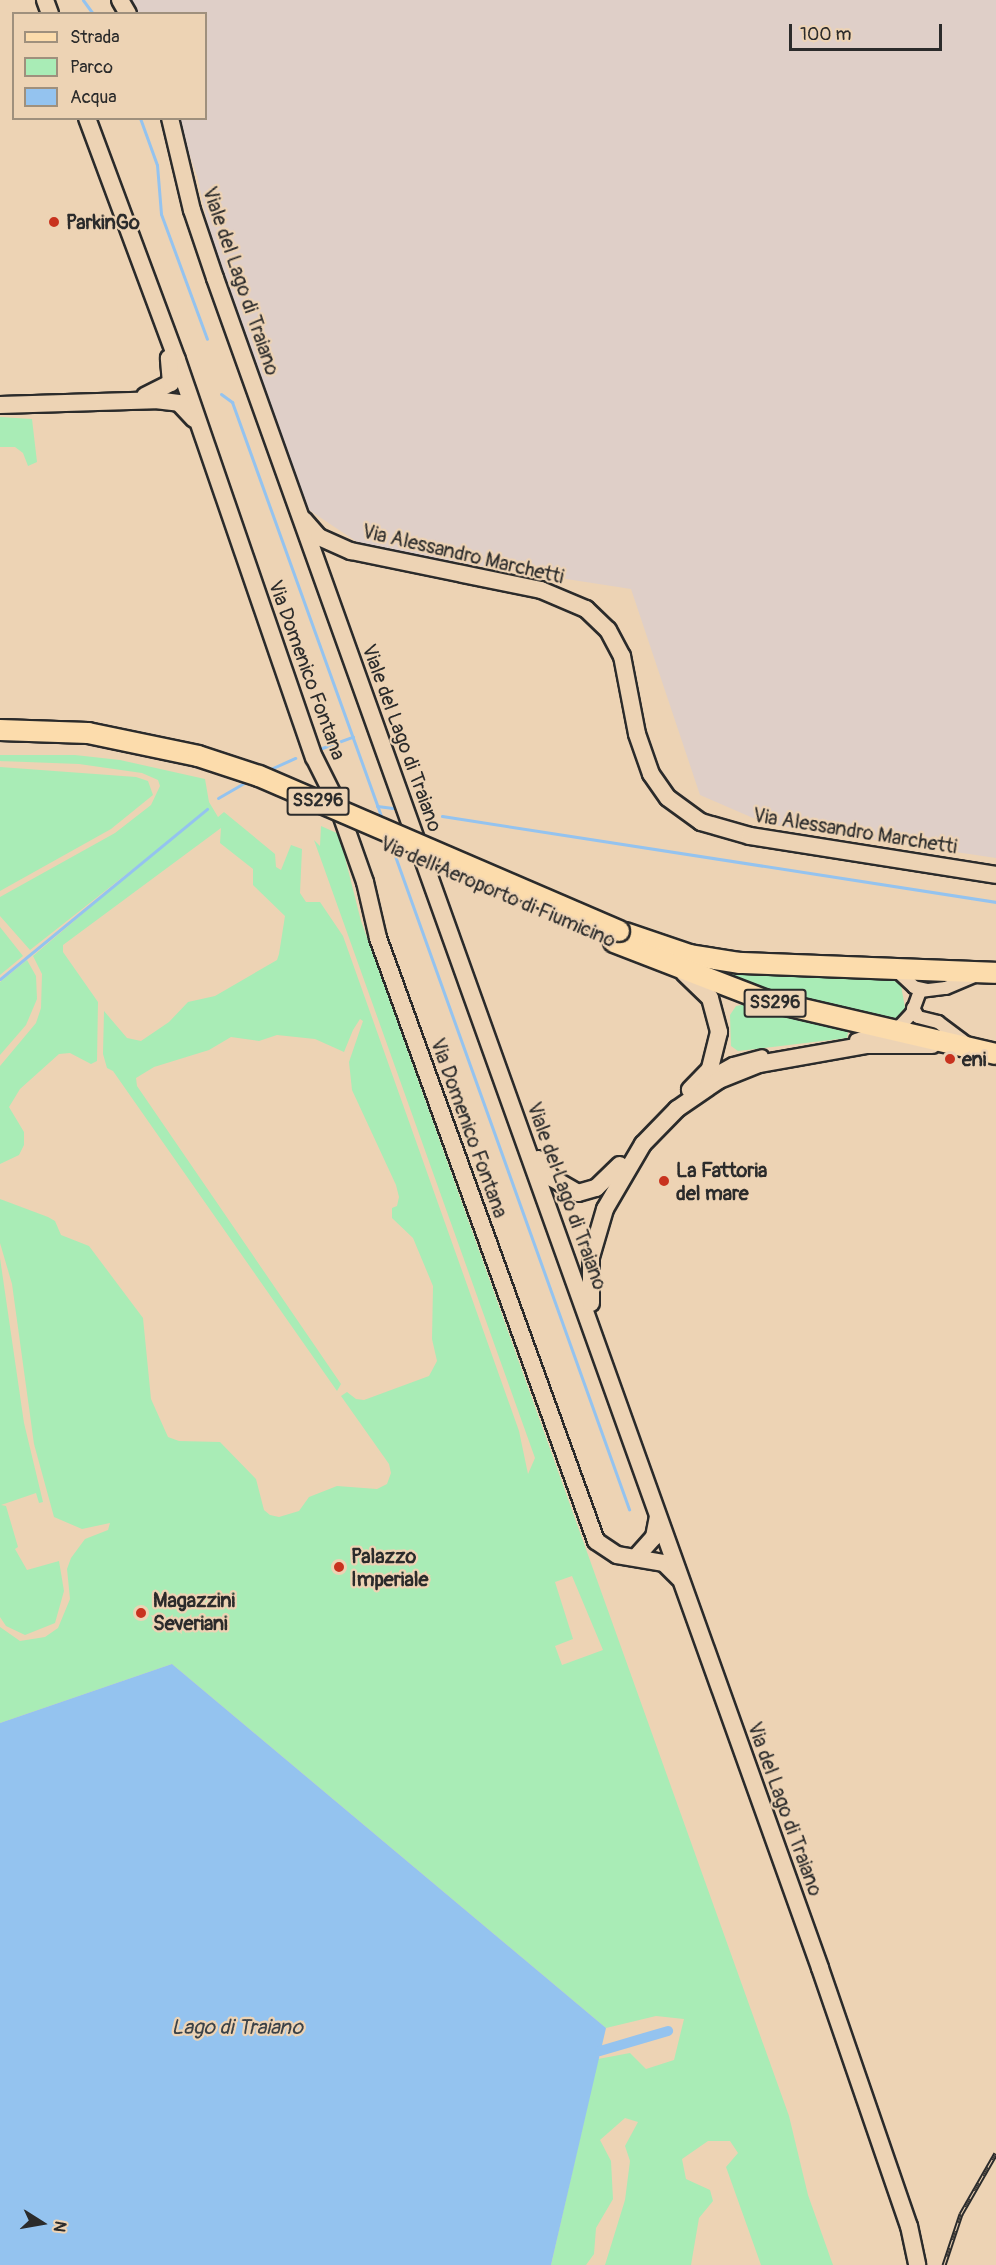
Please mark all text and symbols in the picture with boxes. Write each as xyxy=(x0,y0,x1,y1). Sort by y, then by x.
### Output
legend xyxy=(12,12,207,120)
scale bar xyxy=(792,12,945,50)
text: 100 m xyxy=(800,23,852,46)
text: Strada xyxy=(70,26,120,49)
text: Parco xyxy=(70,56,113,79)
text: Acqua xyxy=(70,86,117,109)
street label: Viale del Lago di Traiano xyxy=(197,184,285,378)
place label: ParkinGo xyxy=(66,210,140,234)
marker: ParkinGo xyxy=(47,215,61,229)
street label: Via Alessandro Marchetti xyxy=(360,519,566,589)
street label: Via Domenico Fontana xyxy=(263,577,351,763)
street label: Viale del Lago di Traiano xyxy=(357,641,447,835)
road number: SS296 xyxy=(286,786,350,816)
street label: Via Alessandro Marchetti xyxy=(751,803,959,859)
street label: Via dell'Aeroporto di Fiumicino xyxy=(377,831,619,953)
road number: SS296 xyxy=(744,988,806,1018)
street label: Via Domenico Fontana xyxy=(425,1035,513,1221)
place label: eni xyxy=(962,1047,986,1071)
marker: eni xyxy=(943,1052,957,1066)
street label: Viale del Lago di Traiano xyxy=(522,1099,612,1293)
place label: La Fattoria del mare xyxy=(676,1158,767,1205)
marker: La Fattoria del mare xyxy=(657,1174,671,1188)
place label: Palazzo Imperiale xyxy=(351,1544,428,1591)
marker: Palazzo Imperiale xyxy=(332,1560,346,1574)
place label: Magazzini Severiani xyxy=(153,1589,235,1636)
marker: Magazzini Severiani xyxy=(134,1606,148,1620)
street label: Via del Lago di Traiano xyxy=(742,1719,828,1899)
water label: Lago di Traiano xyxy=(171,2015,303,2041)
north arrow xyxy=(12,2193,72,2253)
text: N xyxy=(49,2219,71,2234)

